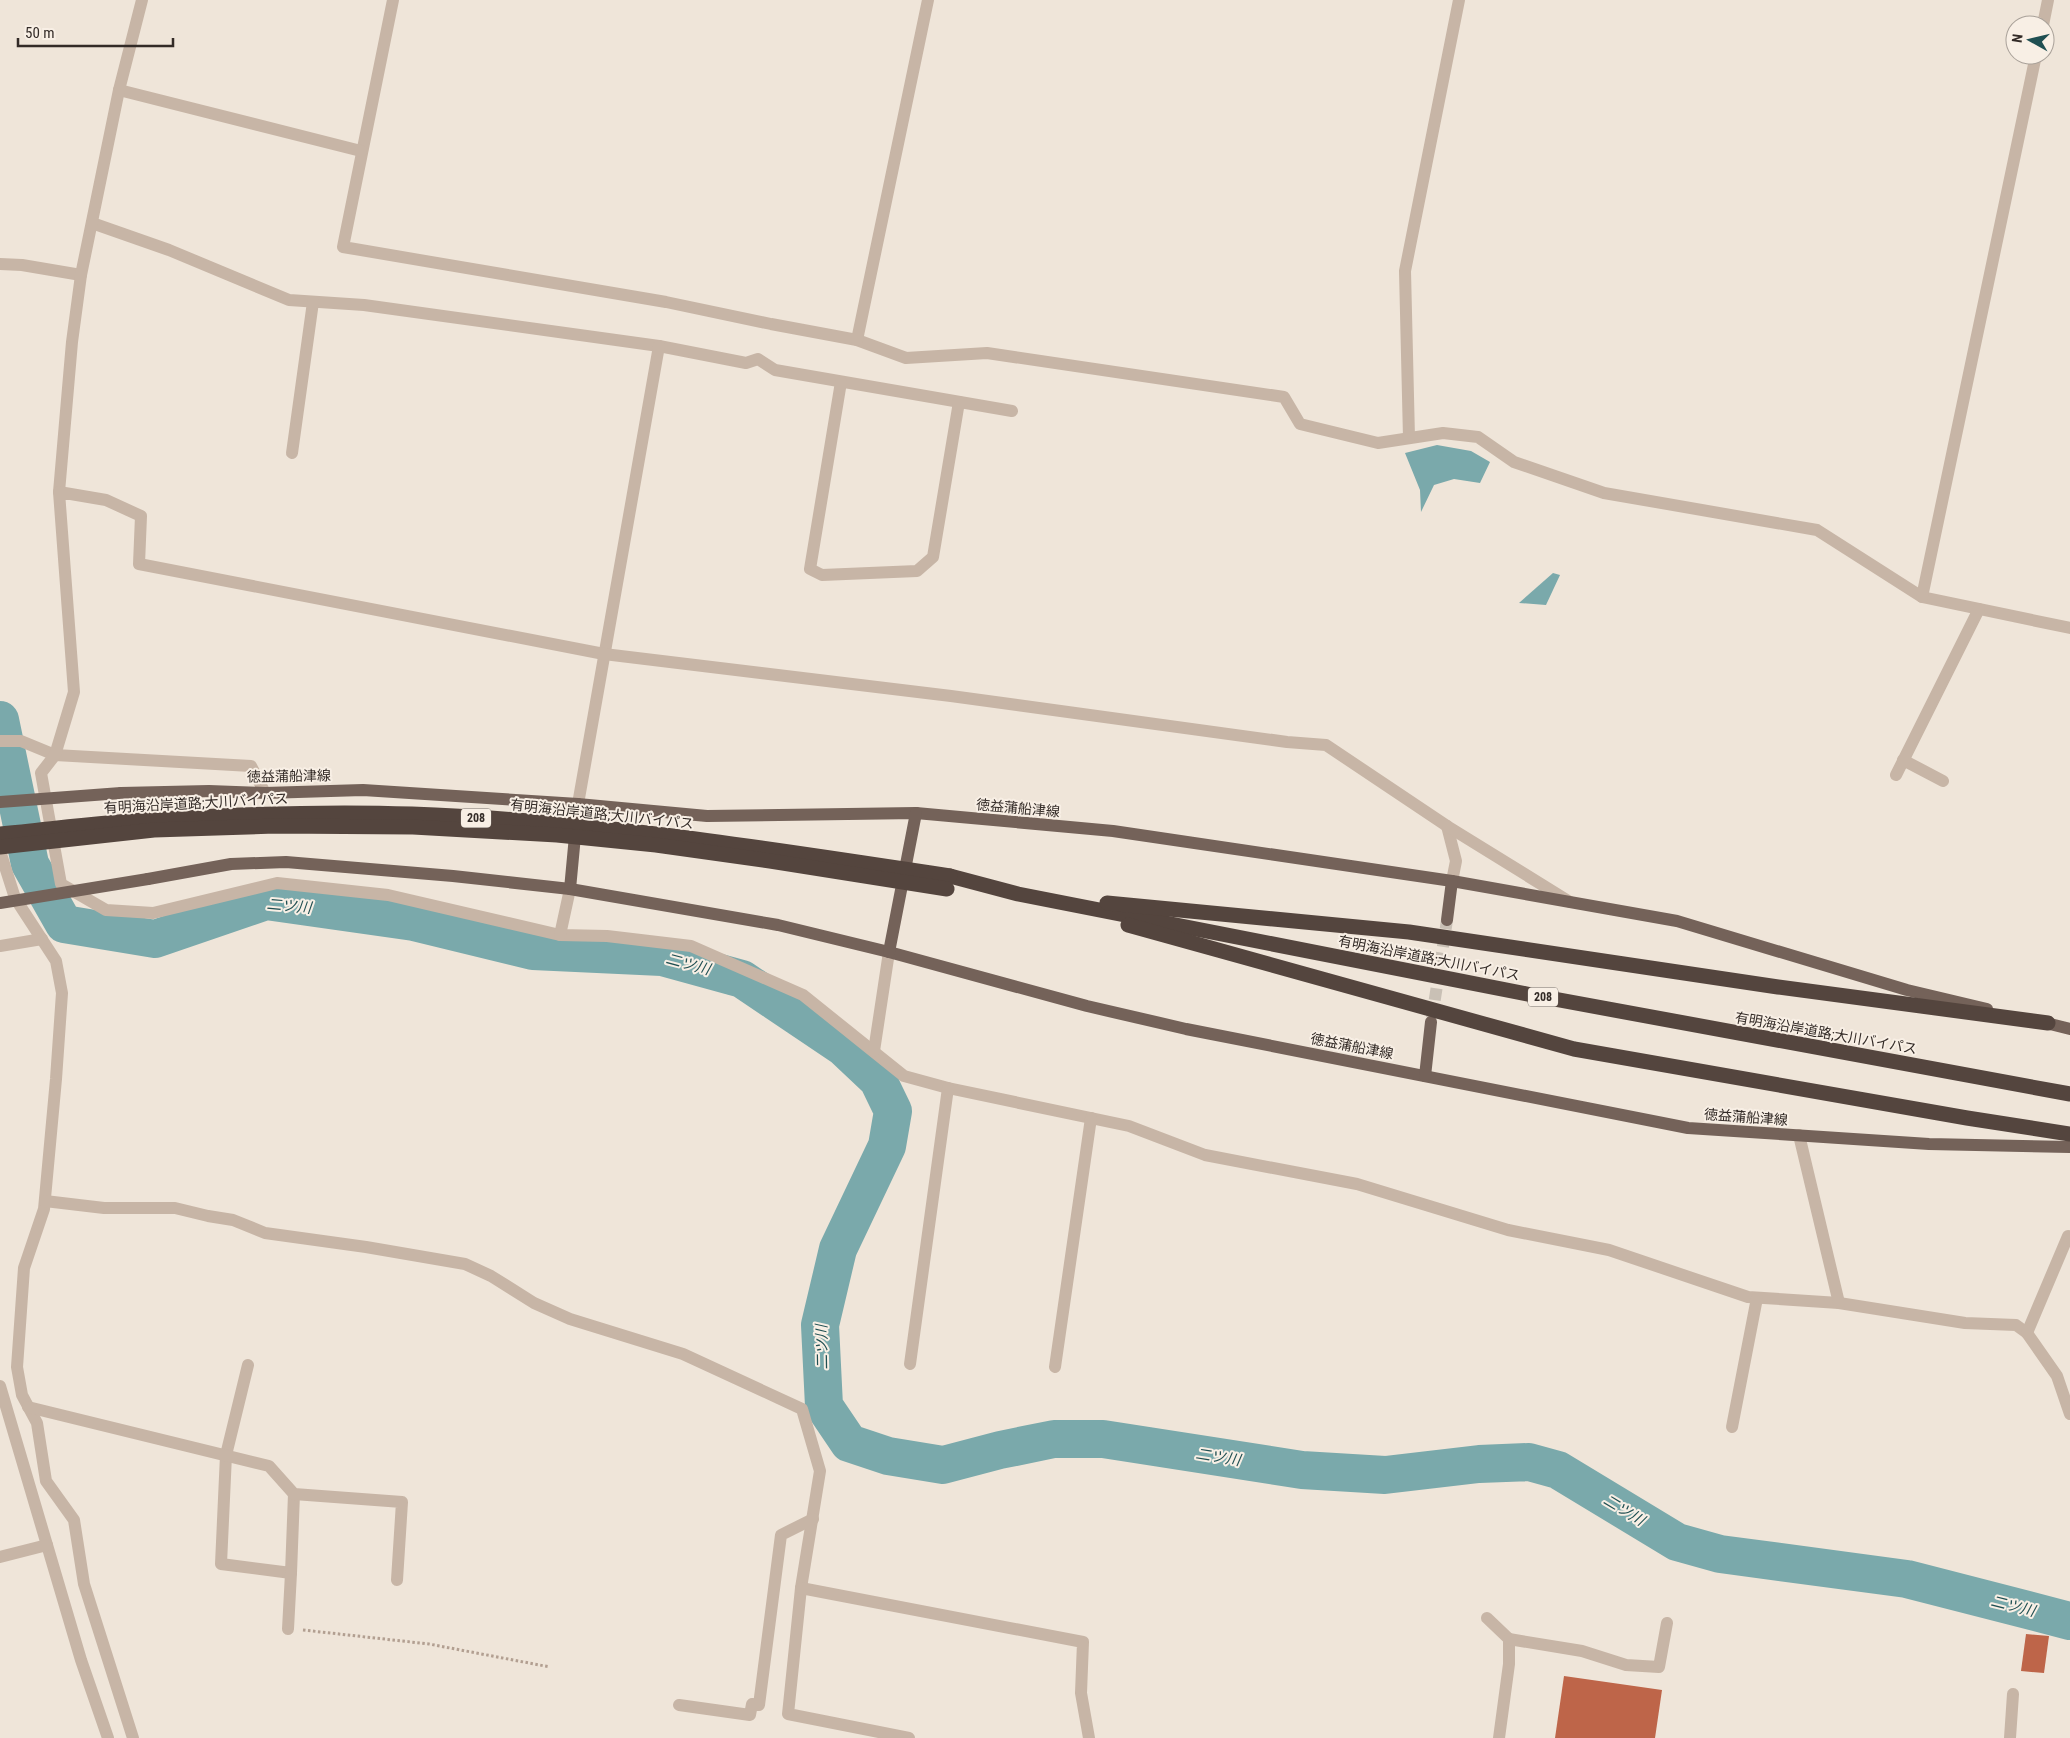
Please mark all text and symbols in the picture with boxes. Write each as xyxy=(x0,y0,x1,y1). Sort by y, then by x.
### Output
scale bar xyxy=(18,15,172,47)
north arrow xyxy=(2005,15,2055,65)
text: 50 m xyxy=(25,24,55,42)
text: N xyxy=(2009,33,2026,44)
street label: 徳益蒲船津線 xyxy=(247,767,331,785)
street label: 有明海沿岸道路;大川バイパス xyxy=(103,790,289,816)
street label: 有明海沿岸道路;大川バイパス xyxy=(509,796,695,832)
street label: 徳益蒲船津線 xyxy=(975,796,1061,820)
road number: 208 xyxy=(461,808,491,828)
water label: 二ツ川 xyxy=(266,895,314,917)
street label: 有明海沿岸道路;大川バイパス xyxy=(1337,933,1521,983)
water label: 二ツ川 xyxy=(664,949,714,979)
road number: 208 xyxy=(1528,988,1558,1006)
street label: 有明海沿岸道路;大川バイパス xyxy=(1734,1009,1918,1057)
street label: 徳益蒲船津線 xyxy=(1309,1030,1395,1062)
street label: 徳益蒲船津線 xyxy=(1704,1106,1788,1128)
water label: 二ツ川 xyxy=(813,1322,831,1370)
water label: 二ツ川 xyxy=(1194,1445,1244,1470)
water label: 二ツ川 xyxy=(1600,1491,1650,1530)
water label: 二ツ川 xyxy=(1989,1592,2039,1621)

